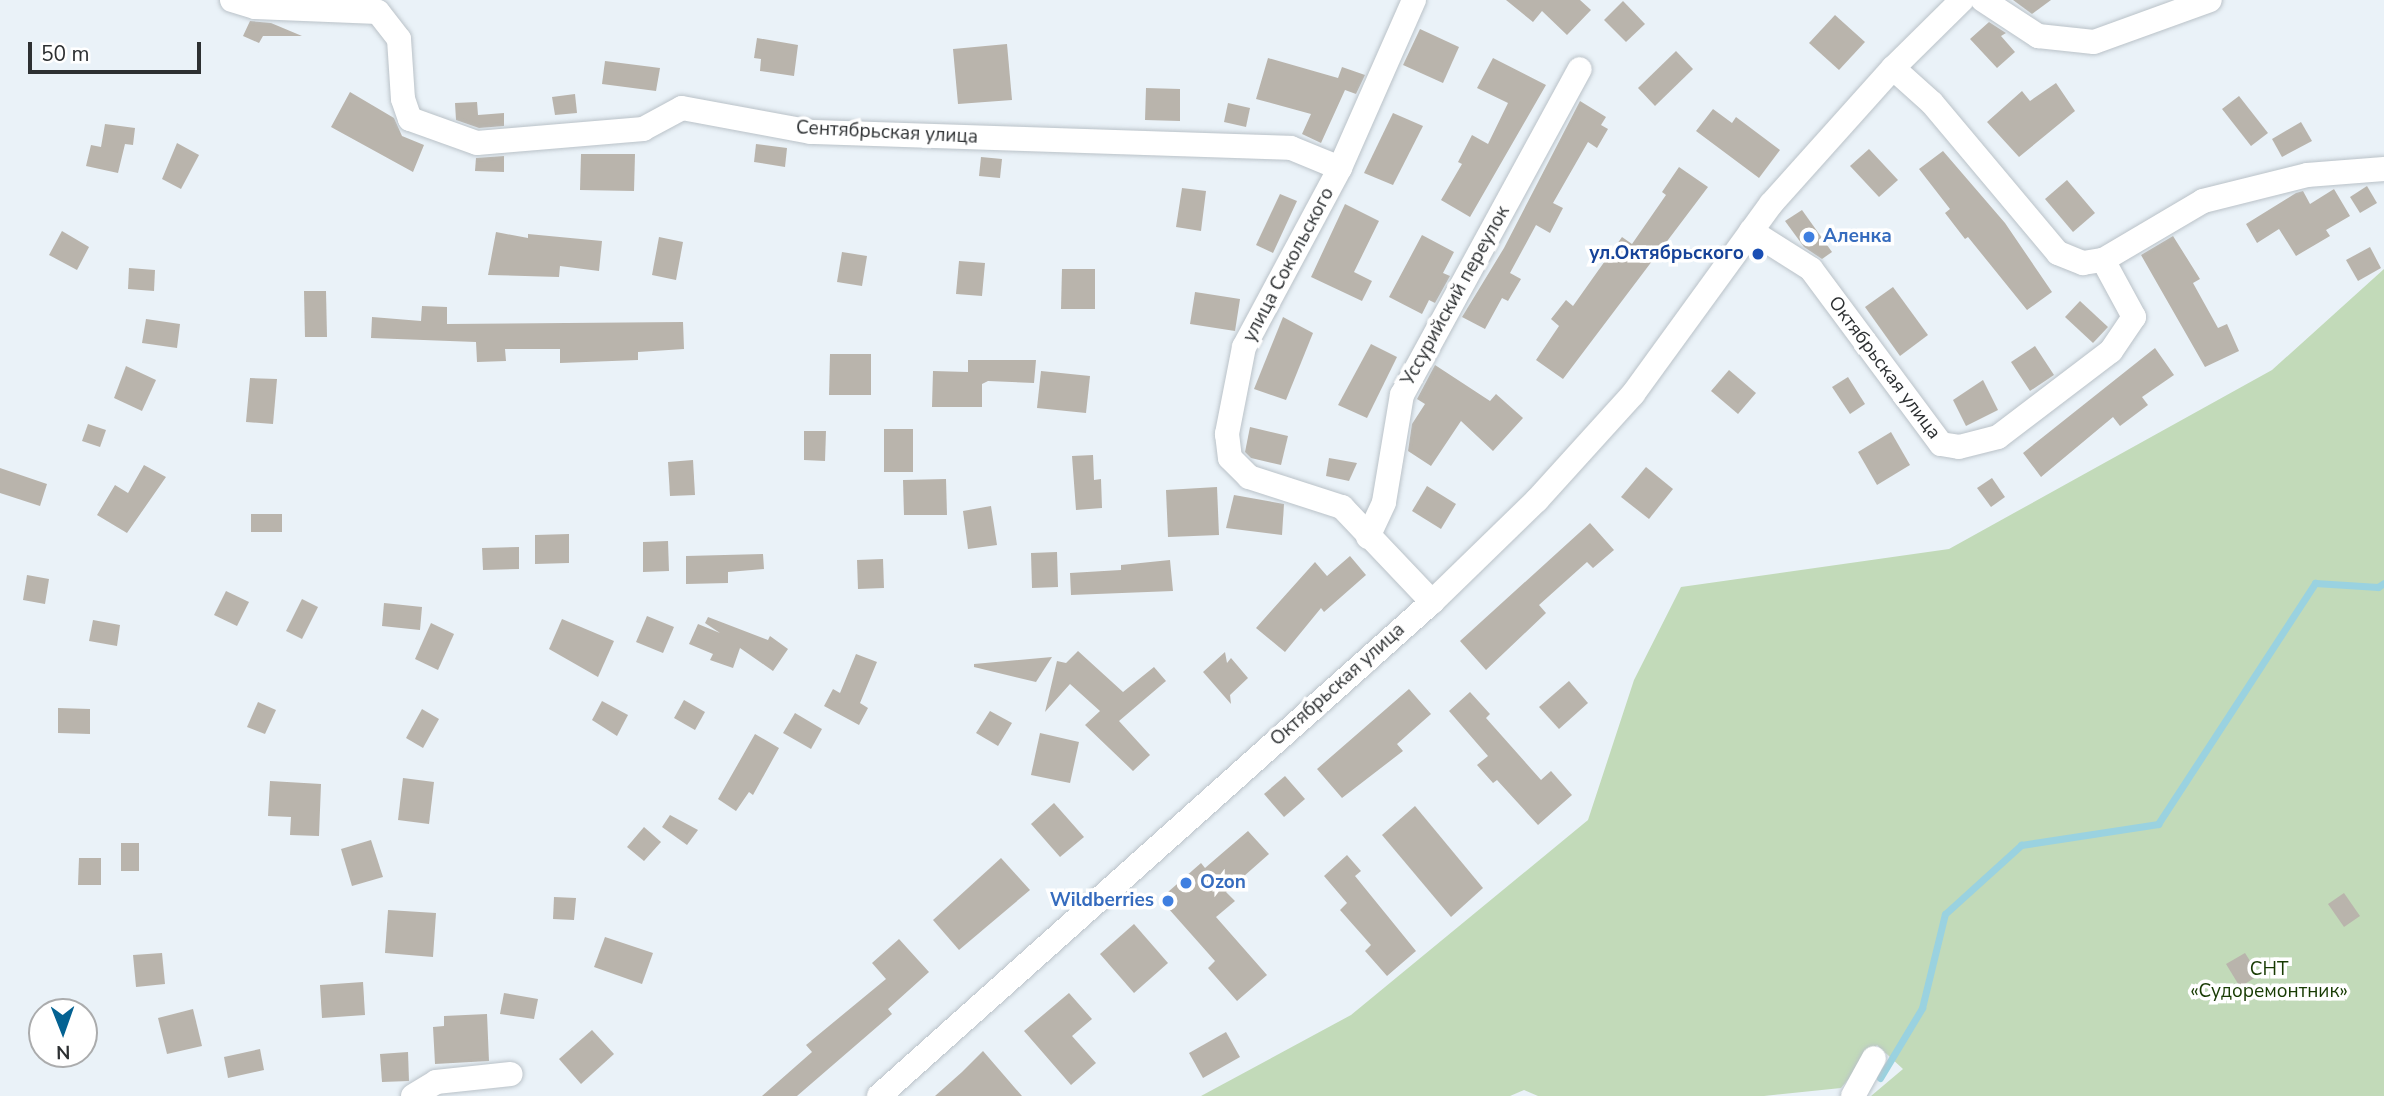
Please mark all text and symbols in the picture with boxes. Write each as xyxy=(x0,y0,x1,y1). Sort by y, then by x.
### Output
scale bar xyxy=(32,28,205,72)
text: 50 m xyxy=(41,40,90,68)
street label: Сентябрьская улица xyxy=(795,117,979,149)
street label: улица Сокольского xyxy=(1239,184,1339,346)
street label: Уссурийский переулок xyxy=(1397,202,1515,390)
place label: Аленка xyxy=(1823,226,1892,248)
marker: Аленка xyxy=(1801,229,1817,245)
place label: ул.Октябрьского xyxy=(1589,243,1744,265)
marker: ул.Октябрьского xyxy=(1750,246,1766,262)
street label: Октябрьская улица xyxy=(1823,292,1945,444)
street label: Октябрьская улица xyxy=(1266,619,1410,751)
place label: Ozon xyxy=(1200,872,1246,894)
marker: Ozon xyxy=(1178,875,1194,891)
place label: Wildberries xyxy=(1050,890,1154,912)
marker: Wildberries xyxy=(1160,893,1176,909)
park label: СНТ «Судоремонтник» xyxy=(2190,959,2348,1003)
north arrow xyxy=(28,998,98,1068)
text: N xyxy=(56,1039,71,1065)

